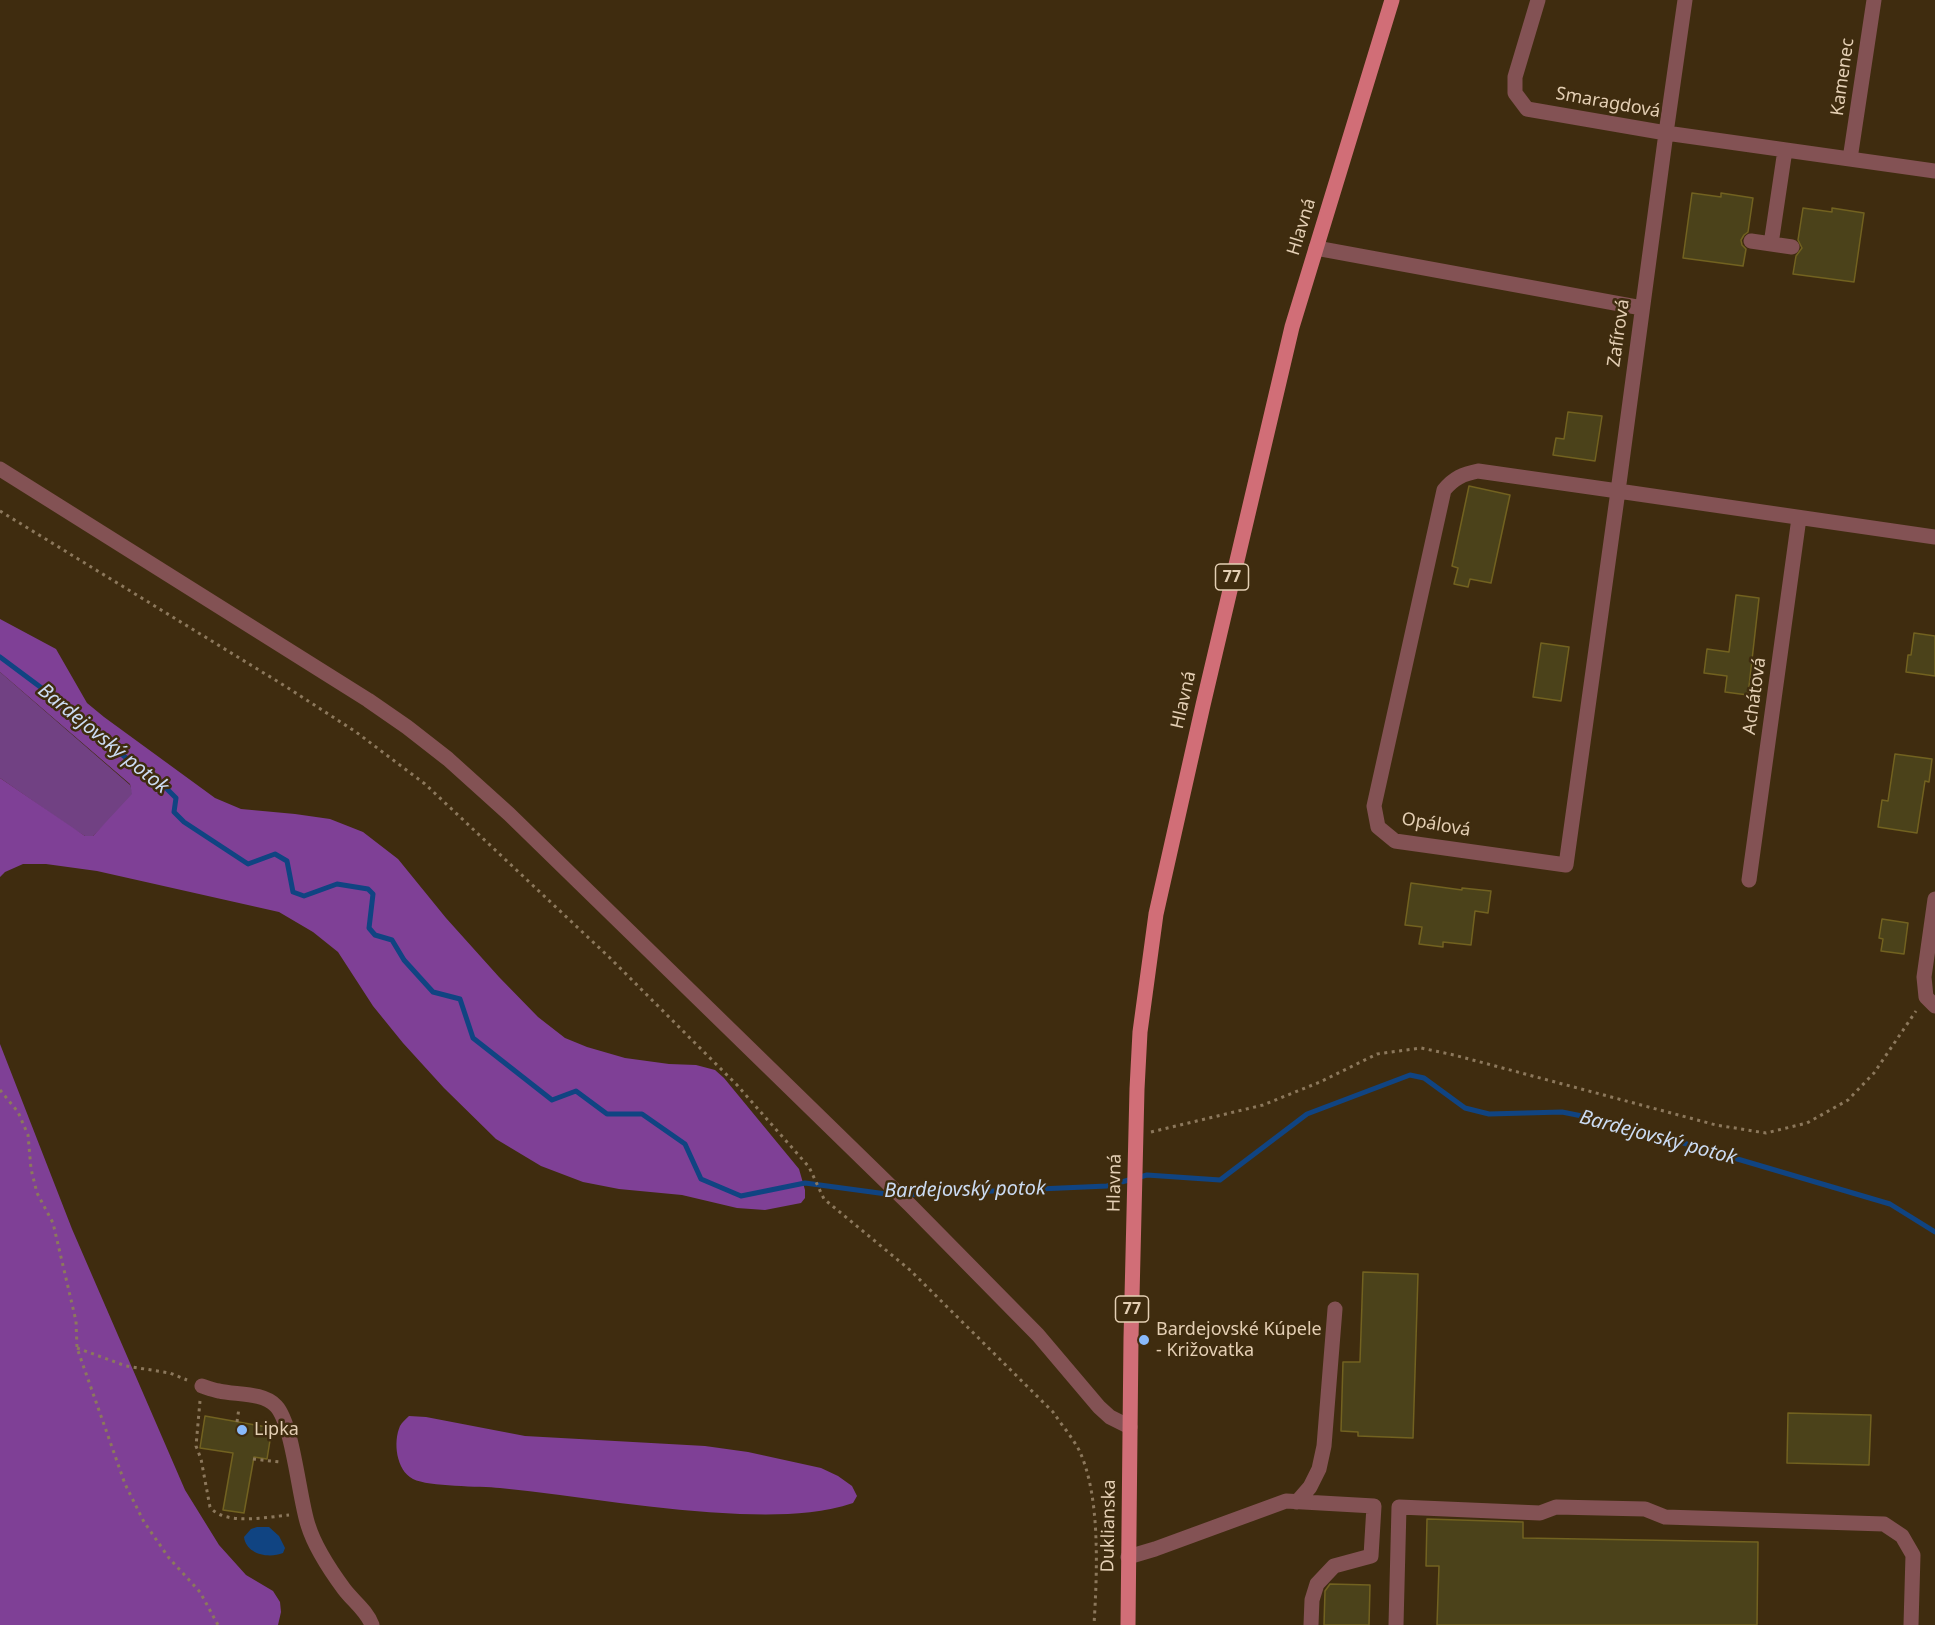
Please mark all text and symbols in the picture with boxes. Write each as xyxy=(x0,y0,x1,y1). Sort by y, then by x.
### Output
street label: Kamenec xyxy=(1827,37,1859,117)
street label: Smaragdová xyxy=(1554,83,1662,123)
street label: Hlavná xyxy=(1283,196,1321,258)
street label: Zafírová xyxy=(1604,298,1634,368)
road number: 77 xyxy=(1216,564,1248,590)
street label: Achátová xyxy=(1739,656,1771,736)
street label: Hlavná xyxy=(1167,669,1201,731)
water label: Bardejovský potok xyxy=(33,679,173,799)
street label: Opálová xyxy=(1400,808,1472,842)
water label: Bardejovský potok xyxy=(1577,1106,1739,1170)
street label: Hlavná xyxy=(1104,1154,1126,1212)
water label: Bardejovský potok xyxy=(884,1177,1046,1203)
road number: 77 xyxy=(1116,1296,1148,1322)
place label: Bardejovské Kúpele - Križovatka xyxy=(1156,1319,1322,1362)
marker: Bardejovské Kúpele - Križovatka xyxy=(1137,1333,1151,1347)
place label: Lipka xyxy=(254,1419,299,1441)
marker: Lipka xyxy=(235,1423,249,1437)
street label: Duklianska xyxy=(1097,1479,1121,1573)

